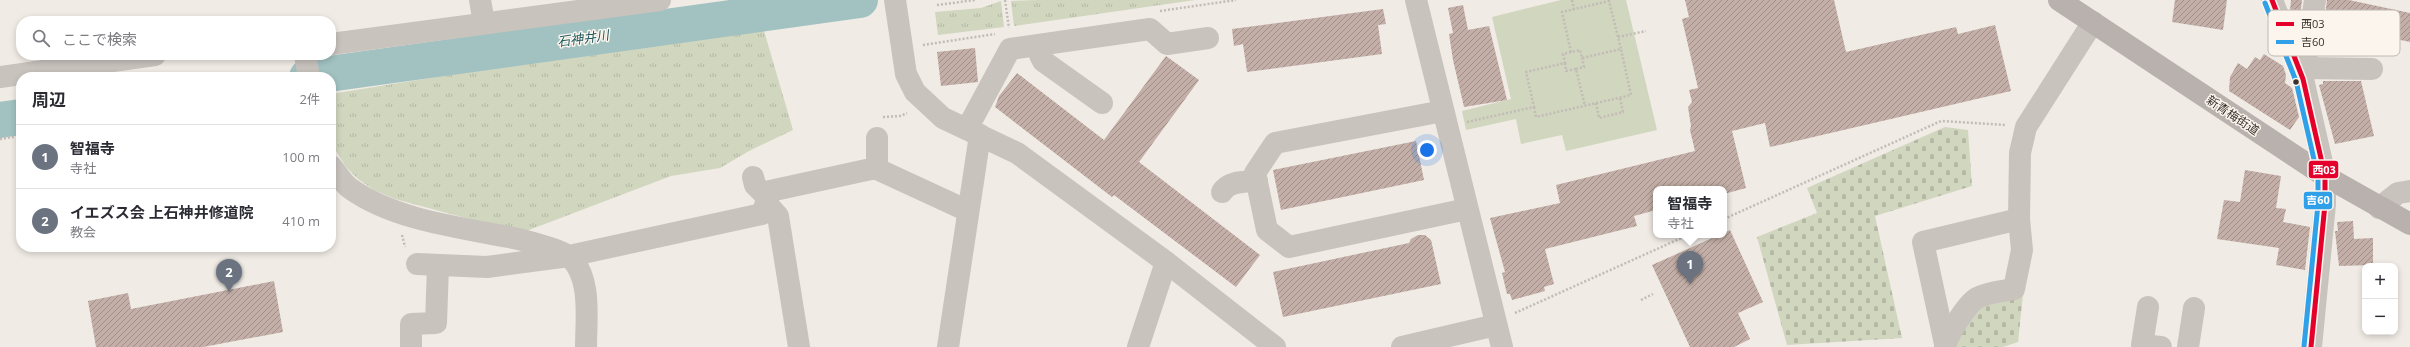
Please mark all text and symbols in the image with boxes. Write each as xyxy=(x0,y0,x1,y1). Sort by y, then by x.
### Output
legend xyxy=(2268,10,2400,56)
search box xyxy=(16,16,336,60)
text: 西03 xyxy=(2301,16,2325,31)
water label: 石神井川 xyxy=(556,25,612,51)
icon: search xyxy=(30,27,52,49)
text: ここで検索 xyxy=(62,29,137,49)
text: 吉60 xyxy=(2301,34,2325,49)
unlabelled marker xyxy=(2291,77,2301,87)
text: 周辺 xyxy=(32,88,66,111)
text: 2件 xyxy=(300,90,320,108)
street label: 新青梅街道 xyxy=(2203,91,2263,139)
text: 智福寺 xyxy=(70,138,115,158)
your location xyxy=(1417,140,1437,160)
text: 1 xyxy=(41,148,49,166)
text: 100 m xyxy=(282,148,320,166)
text: 寺社 xyxy=(70,159,96,177)
line badge: 西03 xyxy=(2308,160,2339,179)
text: 西03 xyxy=(2312,162,2336,177)
popup xyxy=(1653,186,1727,238)
line badge: 吉60 xyxy=(2303,191,2333,210)
text: 吉60 xyxy=(2306,192,2330,207)
text: 智福寺 xyxy=(1667,193,1713,213)
text: イエズス会 上石神井修道院 xyxy=(70,202,254,222)
text: 2 xyxy=(41,212,49,230)
text: 410 m xyxy=(282,212,320,230)
text: 寺社 xyxy=(1667,214,1694,232)
text: 教会 xyxy=(70,223,96,241)
pin: 1 xyxy=(1677,251,1703,284)
pin: 2 xyxy=(216,259,242,292)
map controls xyxy=(2362,263,2398,335)
button: + xyxy=(2362,263,2398,299)
button: − xyxy=(2362,299,2398,335)

